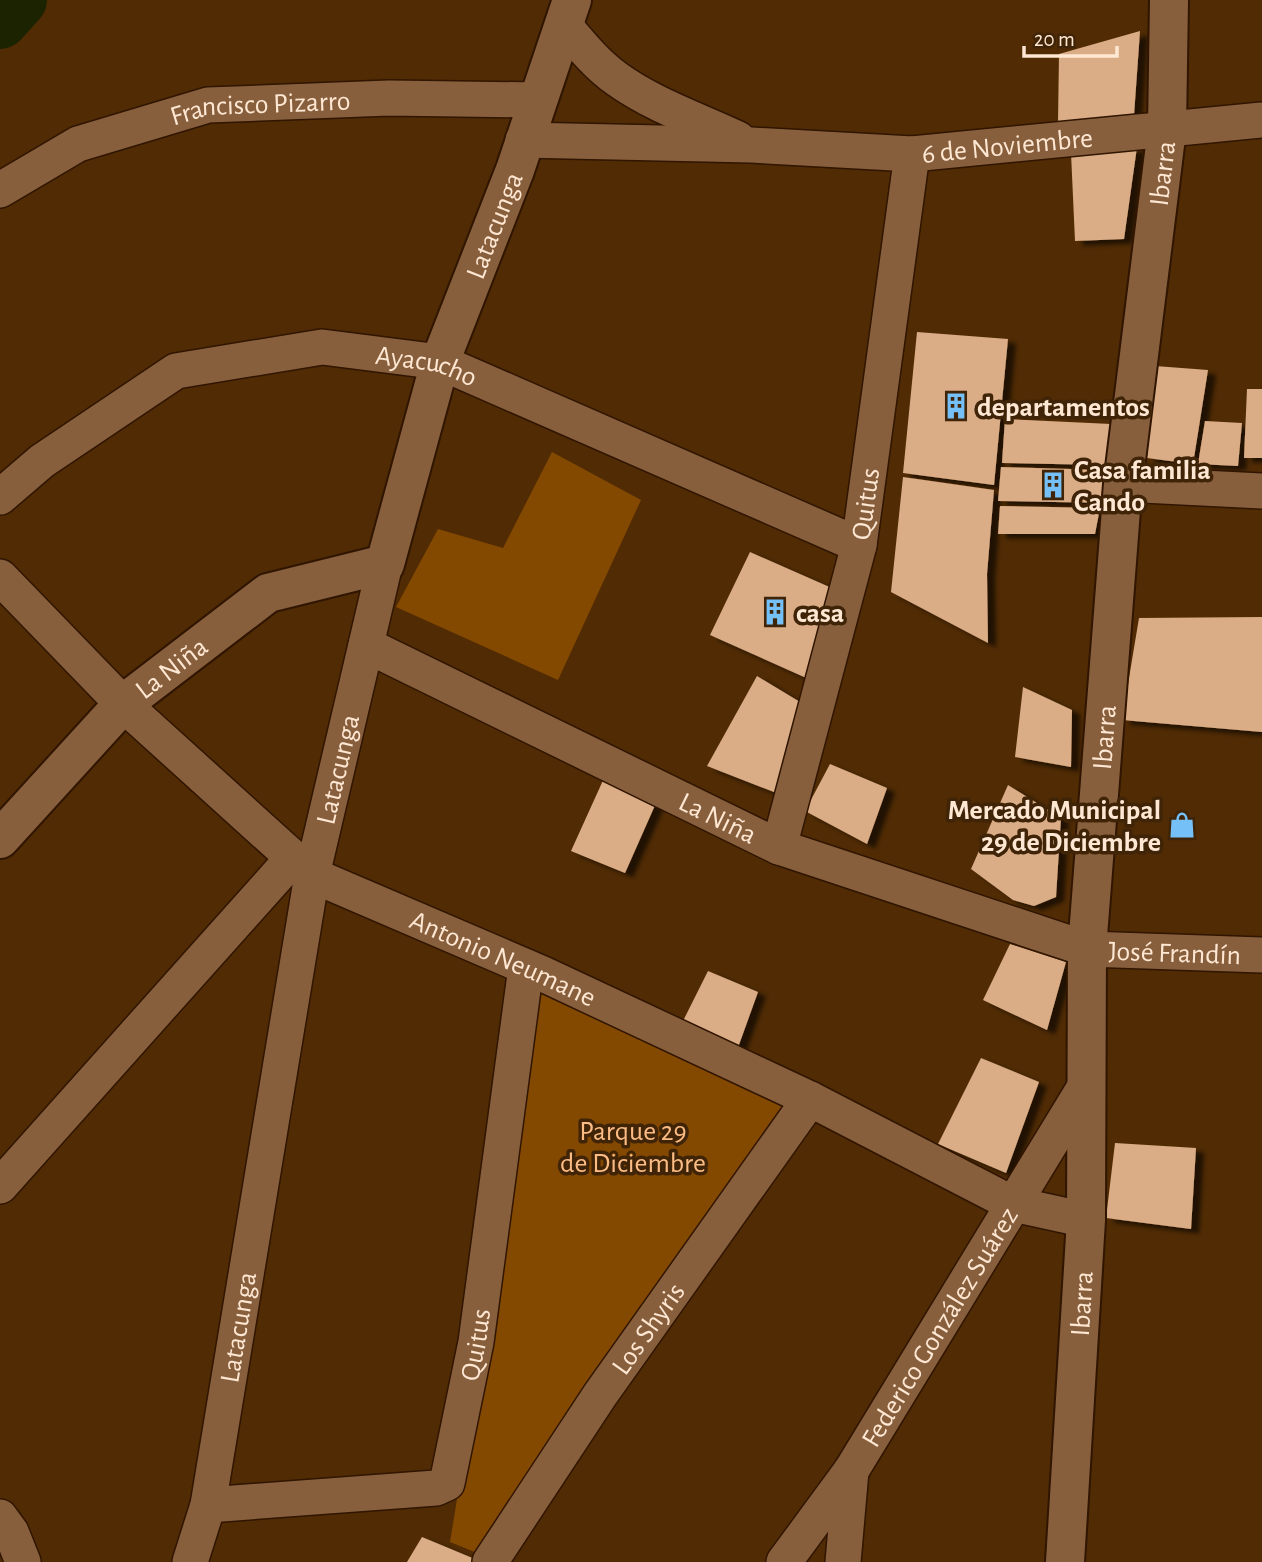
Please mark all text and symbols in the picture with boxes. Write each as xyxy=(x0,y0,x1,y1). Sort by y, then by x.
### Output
scale bar xyxy=(1024,14,1117,58)
text: 20 m xyxy=(1034,29,1075,50)
street label: Francisco Pizarro xyxy=(167,88,351,132)
street label: 6 de Noviembre xyxy=(921,124,1094,169)
street label: Ibarra xyxy=(1146,139,1181,208)
street label: Latacunga xyxy=(462,169,529,283)
street label: Ayacucho xyxy=(374,342,481,392)
building icon: departamentos xyxy=(941,391,971,421)
place label: departamentos xyxy=(977,394,1150,422)
place label: Casa familia Cando xyxy=(1074,457,1211,517)
street label: Quitus xyxy=(848,466,885,542)
building icon: Casa familia Cando xyxy=(1038,470,1068,500)
building icon: casa xyxy=(760,597,790,627)
place label: casa xyxy=(796,600,844,628)
street label: La Niña xyxy=(131,633,213,705)
street label: Ibarra xyxy=(1089,704,1122,771)
street label: Latacunga xyxy=(312,712,365,827)
street label: La Niña xyxy=(674,788,761,850)
place label: Mercado Municipal 29 de Diciembre xyxy=(948,797,1161,857)
shop icon: Mercado Municipal 29 de Diciembre xyxy=(1167,810,1197,840)
street label: Antonio Neumane xyxy=(405,907,600,1013)
street label: José Frandín xyxy=(1108,938,1241,970)
park label: Parque 29 de Diciembre xyxy=(560,1118,706,1178)
street label: Federico González Suárez xyxy=(857,1203,1024,1452)
street label: Latacunga xyxy=(216,1270,262,1385)
street label: Ibarra xyxy=(1067,1270,1099,1337)
street label: Los Shyris xyxy=(607,1278,691,1380)
street label: Quitus xyxy=(456,1307,496,1383)

